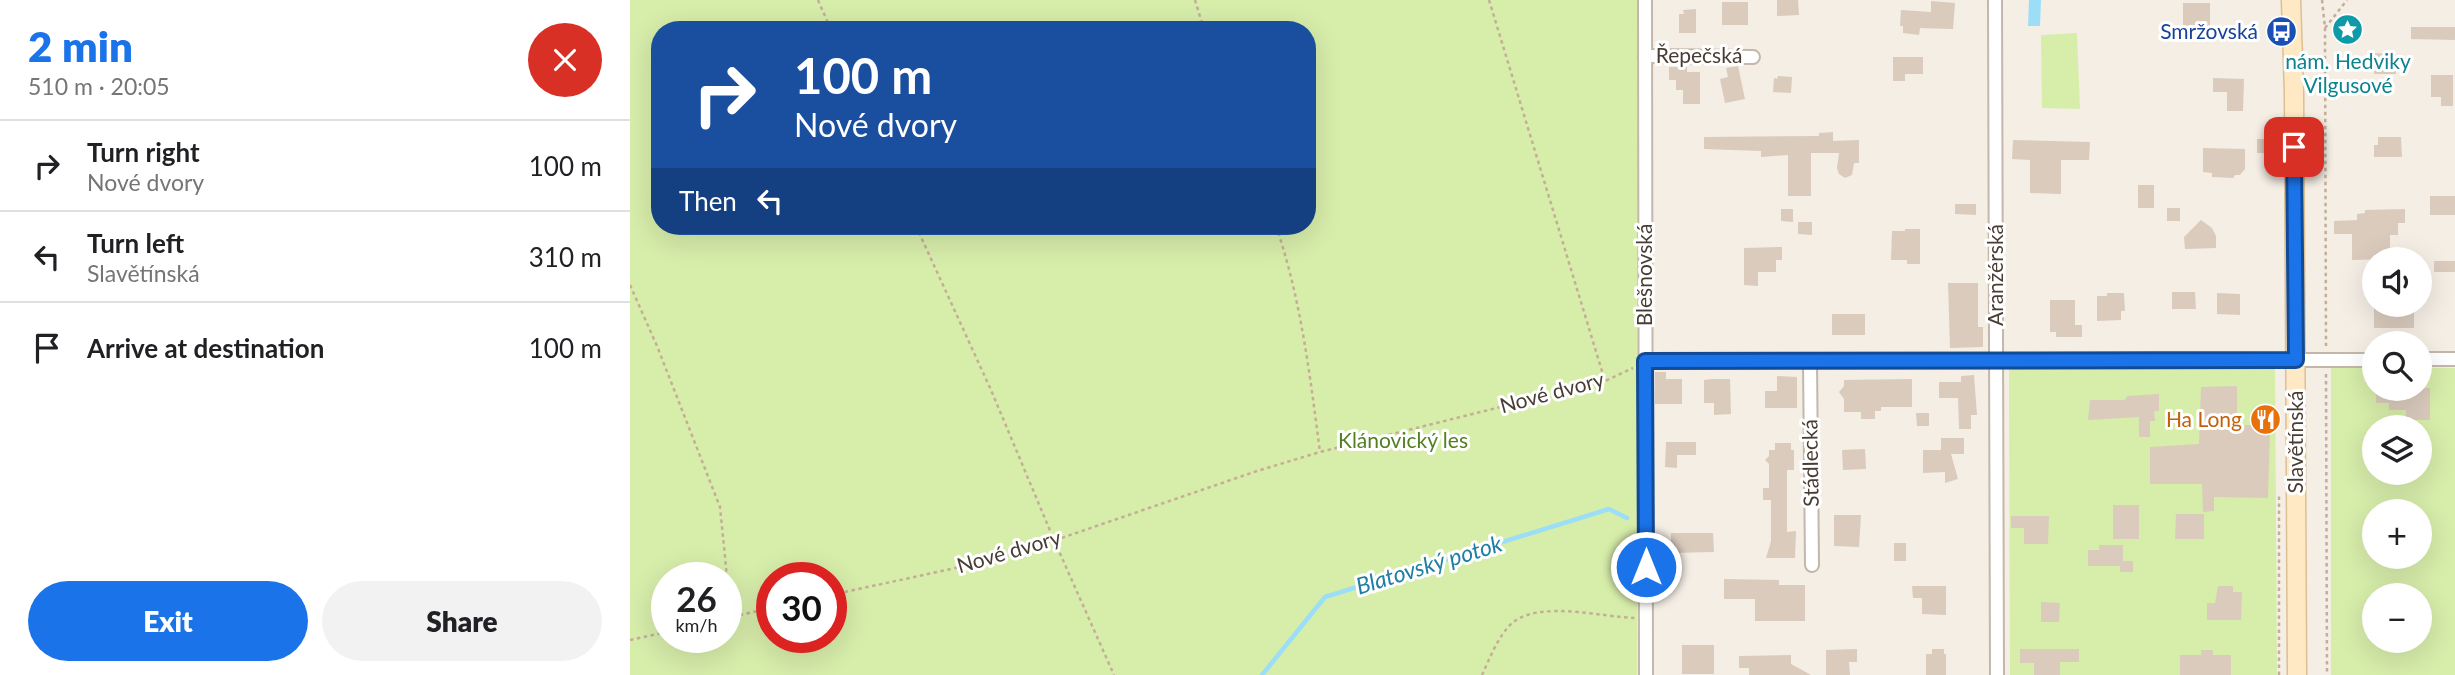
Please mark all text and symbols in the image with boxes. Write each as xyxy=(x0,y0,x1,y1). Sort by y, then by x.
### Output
place icon: nám. Hedviky Vilgusové xyxy=(2331,13,2365,47)
bus stop icon: Smržovská xyxy=(2264,15,2298,49)
place label: Smržovská xyxy=(2160,18,2258,43)
text: 2 min xyxy=(28,21,133,71)
button: close xyxy=(528,23,602,97)
street label: Řepečská xyxy=(1656,42,1742,67)
text: 100 m xyxy=(794,46,932,104)
place label: nám. Hedviky Vilgusové xyxy=(2285,48,2411,97)
icon: right xyxy=(679,49,770,140)
text: 510 m · 20:05 xyxy=(28,72,170,100)
text: Nové dvory xyxy=(794,105,957,144)
pin xyxy=(2264,117,2324,177)
icon: arrive xyxy=(2275,128,2313,166)
text: Turn right xyxy=(87,136,200,168)
icon: right xyxy=(28,147,66,185)
text: 100 m xyxy=(529,150,602,182)
text: Nové dvory xyxy=(87,168,204,196)
icon: left xyxy=(751,182,789,220)
text: Then xyxy=(679,185,737,217)
street label: Blešnovská xyxy=(1631,224,1656,326)
street label: Aranžérská xyxy=(1982,224,2007,326)
text: Turn left xyxy=(87,227,184,259)
icon: left xyxy=(28,238,66,276)
text: 310 m xyxy=(529,241,602,273)
map controls xyxy=(2362,247,2432,653)
button: sound xyxy=(2362,247,2432,317)
text: Slavětínská xyxy=(87,259,200,287)
icon: arrive xyxy=(28,329,66,367)
button: search xyxy=(2362,331,2432,401)
text: Arrive at destination xyxy=(87,332,324,364)
text: 100 m xyxy=(529,332,602,364)
street label: Nové dvory xyxy=(1497,366,1607,417)
street label: Slavětínská xyxy=(2282,391,2307,493)
restaurant icon: Ha Long xyxy=(2248,403,2282,437)
place label: Ha Long xyxy=(2166,406,2242,431)
button: layers xyxy=(2362,415,2432,485)
street label: Stádlecká xyxy=(1796,419,1823,507)
park label: Klánovický les xyxy=(1338,427,1468,452)
button: + xyxy=(2362,499,2432,569)
street label: Nové dvory xyxy=(954,524,1064,577)
water label: Blatovský potok xyxy=(1352,528,1506,600)
position arrow xyxy=(1609,530,1683,604)
speed limit sign: 30 xyxy=(756,562,847,653)
text: 26 xyxy=(676,577,717,619)
button: Exit xyxy=(28,581,308,661)
button: Share xyxy=(322,581,602,661)
button: − xyxy=(2362,583,2432,653)
text: km/h xyxy=(675,614,718,636)

